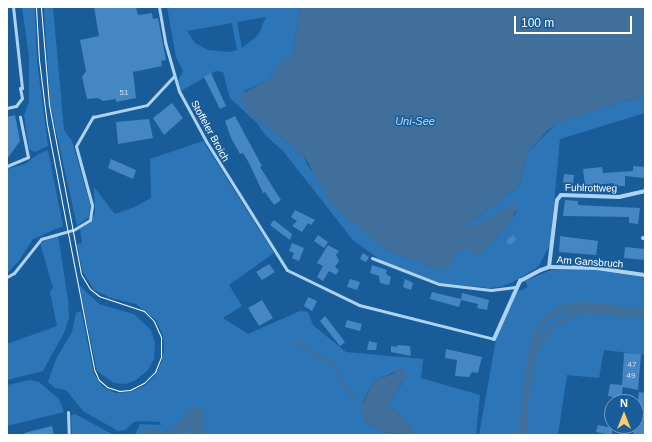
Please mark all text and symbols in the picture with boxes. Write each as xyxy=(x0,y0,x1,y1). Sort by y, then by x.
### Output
scale bar xyxy=(516,8,634,34)
text: 100 m xyxy=(521,16,554,30)
house number: 51 xyxy=(120,88,128,98)
street label: Stoffeler Broich xyxy=(188,98,232,164)
water label: Uni-See xyxy=(395,114,435,128)
street label: Fuhlrottweg xyxy=(565,182,617,194)
street label: Am Gansbruch xyxy=(556,254,624,270)
house number: 47 xyxy=(628,360,636,370)
house number: 49 xyxy=(627,371,635,381)
north arrow xyxy=(604,394,644,434)
text: N xyxy=(620,397,628,409)

